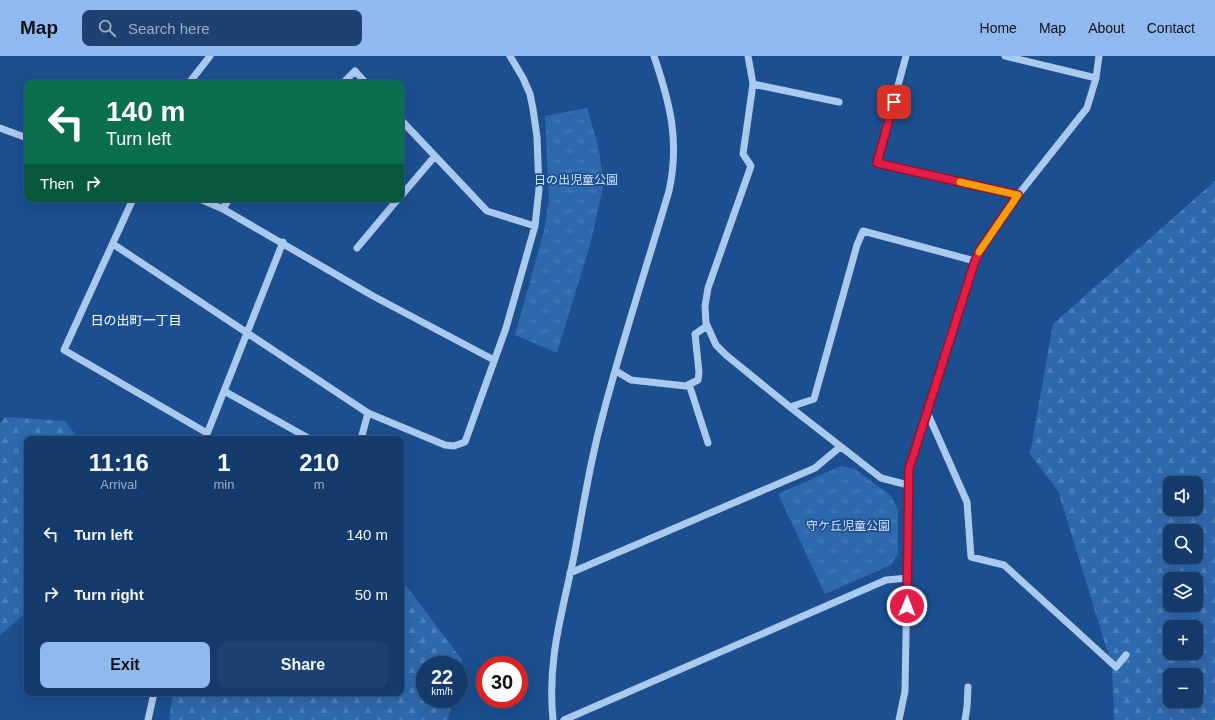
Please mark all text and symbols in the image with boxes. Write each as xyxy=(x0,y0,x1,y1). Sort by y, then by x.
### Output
search box xyxy=(82,10,362,46)
text: Map xyxy=(20,17,58,38)
icon: search xyxy=(96,17,118,39)
text: Search here xyxy=(128,20,210,37)
text: Home xyxy=(980,20,1017,36)
text: Map xyxy=(1039,20,1066,36)
text: About xyxy=(1088,20,1125,36)
text: Contact xyxy=(1147,20,1195,36)
pin xyxy=(877,85,911,119)
icon: arrive xyxy=(883,91,905,113)
icon: left xyxy=(40,96,92,148)
text: 140 m xyxy=(106,96,185,127)
text: Turn left xyxy=(106,129,171,149)
icon: right xyxy=(82,172,104,194)
park label: 日の出児童公園 xyxy=(534,173,618,187)
text: Then xyxy=(40,175,74,192)
district label: 日の出町一丁目 xyxy=(90,313,182,328)
text: 11:16 xyxy=(89,449,149,476)
text: 1 xyxy=(217,449,231,476)
text: 210 xyxy=(299,449,339,476)
map controls xyxy=(1163,476,1203,708)
button: sound xyxy=(1163,476,1203,516)
text: Arrival xyxy=(100,477,137,492)
text: min xyxy=(214,477,234,492)
text: m xyxy=(314,477,325,492)
park label: 守ケ丘児童公園 xyxy=(806,519,890,533)
icon: left xyxy=(40,523,62,545)
button: search xyxy=(1163,524,1203,564)
text: Turn left xyxy=(74,526,133,543)
text: 140 m xyxy=(346,526,388,543)
button: layers xyxy=(1163,572,1203,612)
icon: right xyxy=(40,583,62,605)
position arrow xyxy=(886,585,928,627)
text: Turn right xyxy=(74,586,144,603)
text: 50 m xyxy=(355,586,388,603)
button: + xyxy=(1163,620,1203,660)
button: Exit xyxy=(40,642,210,688)
button: Share xyxy=(218,642,388,688)
speed limit sign: 30 xyxy=(476,656,528,708)
text: 22 xyxy=(431,666,453,688)
button: − xyxy=(1163,668,1203,708)
text: km/h xyxy=(431,686,453,697)

